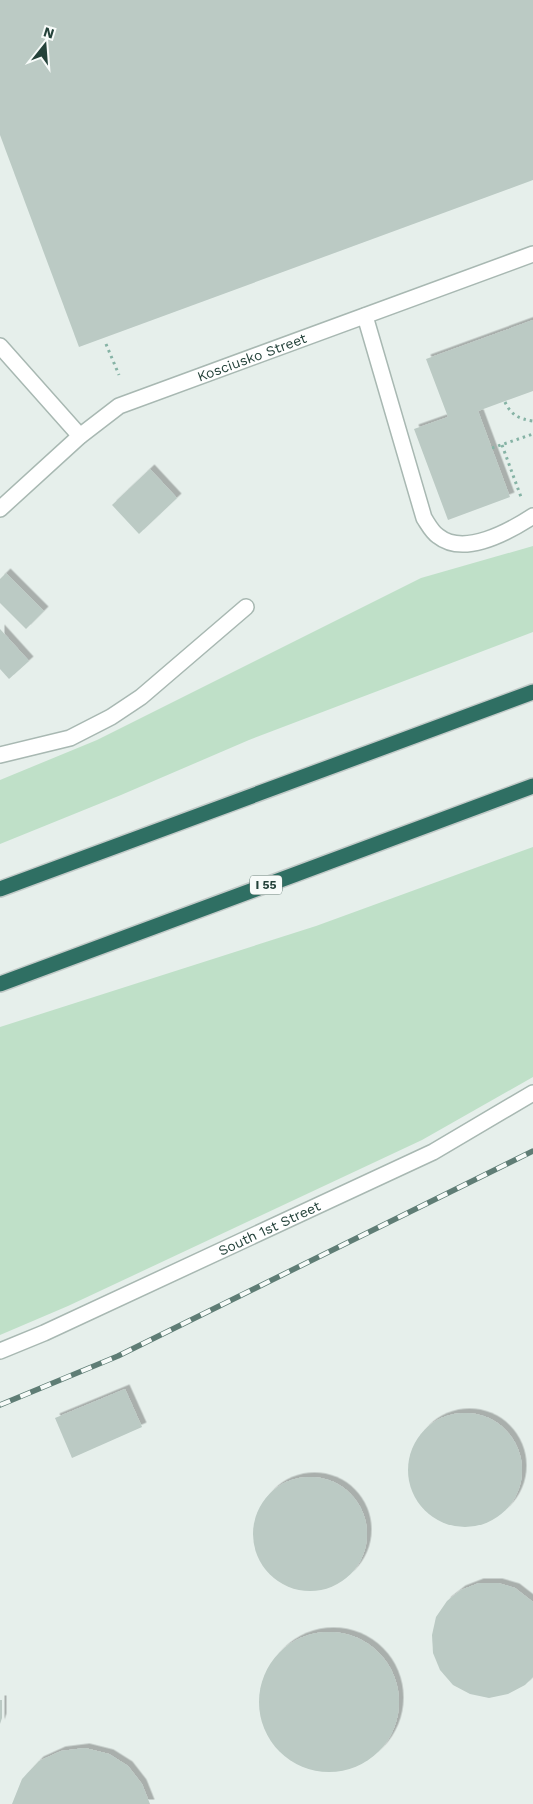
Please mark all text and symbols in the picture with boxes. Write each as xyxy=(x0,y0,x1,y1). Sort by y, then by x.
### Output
north arrow xyxy=(20,20,70,70)
text: N xyxy=(42,23,56,42)
street label: Kosciusko Street xyxy=(195,330,309,385)
road number: I 55 xyxy=(250,876,282,894)
street label: South 1st Street xyxy=(216,1198,323,1259)

